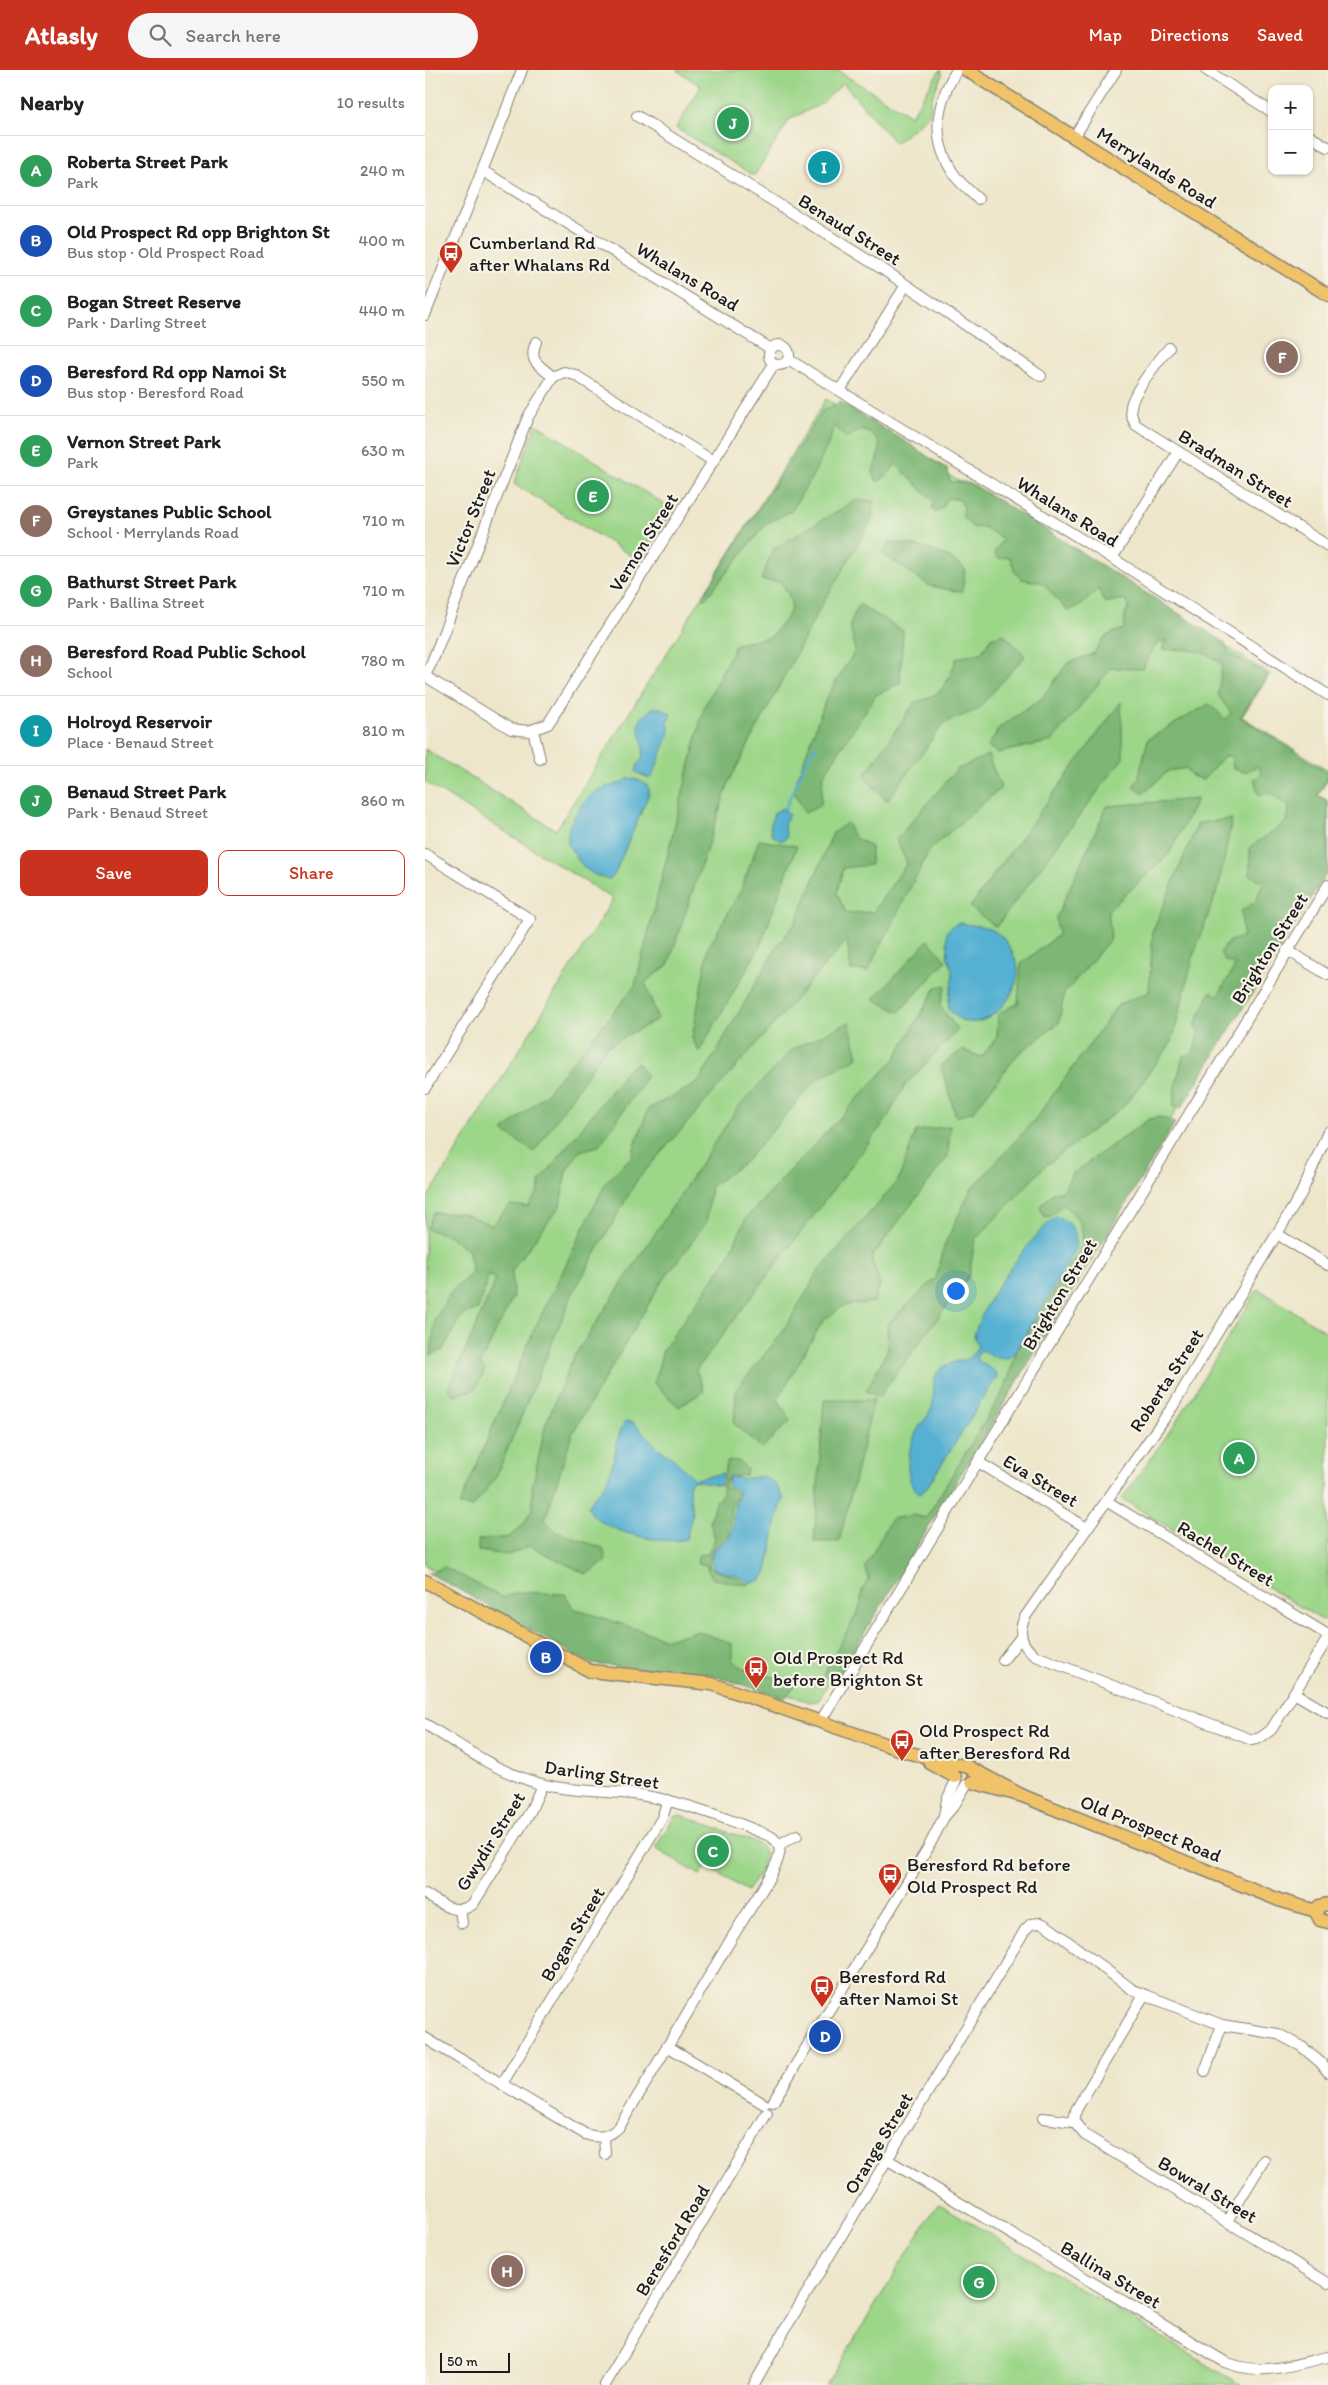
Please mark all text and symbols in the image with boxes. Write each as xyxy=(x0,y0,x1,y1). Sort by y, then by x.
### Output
search box xyxy=(128,13,478,58)
text: Atlasly xyxy=(25,21,98,50)
icon: search xyxy=(146,21,174,49)
text: Search here xyxy=(186,24,281,47)
text: Map xyxy=(1089,24,1122,46)
text: Directions xyxy=(1150,24,1229,46)
text: Saved xyxy=(1257,24,1303,46)
map controls xyxy=(1268,85,1313,175)
button: + xyxy=(1268,85,1313,130)
text: Nearby xyxy=(20,90,84,115)
text: 10 results xyxy=(337,93,405,112)
pin: J xyxy=(717,104,749,142)
street label: Merrylands Road xyxy=(1093,121,1221,213)
button: − xyxy=(1268,130,1313,175)
pin: I xyxy=(808,148,840,186)
text: Roberta Street Park xyxy=(67,150,228,173)
text: A xyxy=(31,161,41,180)
text: 240 m xyxy=(360,161,405,180)
text: Park xyxy=(67,173,98,192)
street label: Benaud Street xyxy=(794,189,905,270)
text: Old Prospect Rd opp Brighton St xyxy=(67,220,330,243)
text: B xyxy=(31,231,41,250)
text: 400 m xyxy=(359,231,405,250)
place label: Cumberland Rd after Whalans Rd xyxy=(469,231,611,276)
street label: Whalans Road xyxy=(632,237,743,316)
bus stop icon: Cumberland Rd after Whalans Rd xyxy=(438,240,464,274)
text: Bus stop · Old Prospect Road xyxy=(67,243,264,262)
text: Bogan Street Reserve xyxy=(67,290,241,313)
text: C xyxy=(31,301,41,320)
text: 440 m xyxy=(359,301,405,320)
text: Park · Darling Street xyxy=(67,313,207,332)
pin: F xyxy=(1266,338,1298,376)
text: Beresford Rd opp Namoi St xyxy=(67,360,287,383)
text: D xyxy=(31,371,41,390)
text: 550 m xyxy=(361,371,405,390)
text: Bus stop · Beresford Road xyxy=(67,383,244,402)
street label: Bradman Street xyxy=(1174,424,1297,513)
text: Vernon Street Park xyxy=(67,430,221,453)
text: E xyxy=(32,441,40,460)
text: 630 m xyxy=(361,441,405,460)
text: Park xyxy=(67,453,98,472)
street label: Victor Street xyxy=(440,466,501,571)
street label: Whalans Road xyxy=(1013,471,1123,552)
pin: E xyxy=(577,477,609,515)
street label: Vernon Street xyxy=(604,489,683,596)
text: Greystanes Public School xyxy=(67,500,272,523)
text: F xyxy=(32,511,40,530)
text: 710 m xyxy=(363,511,405,530)
text: School · Merrylands Road xyxy=(67,523,239,542)
text: Bathurst Street Park xyxy=(67,570,237,593)
text: G xyxy=(30,581,42,600)
text: 710 m xyxy=(363,581,405,600)
text: Park · Ballina Street xyxy=(67,593,205,612)
text: Beresford Road Public School xyxy=(67,640,306,663)
text: H xyxy=(30,651,42,670)
text: 780 m xyxy=(361,651,405,670)
text: School xyxy=(67,663,113,682)
text: Holroyd Reservoir xyxy=(67,710,212,733)
text: I xyxy=(33,721,39,740)
text: 810 m xyxy=(362,721,405,740)
text: Place · Benaud Street xyxy=(67,733,213,752)
text: Benaud Street Park xyxy=(67,780,226,803)
text: J xyxy=(32,791,40,810)
text: 860 m xyxy=(361,791,405,810)
text: Park · Benaud Street xyxy=(67,803,208,822)
button: Save xyxy=(20,850,208,896)
button: Share xyxy=(218,850,405,896)
street label: Brighton Street xyxy=(1226,889,1313,1008)
street label: Brighton Street xyxy=(1017,1234,1102,1354)
your location xyxy=(943,1278,969,1304)
street label: Roberta Street xyxy=(1124,1324,1208,1436)
pin: A xyxy=(1223,1439,1255,1477)
street label: Eva Street xyxy=(999,1449,1083,1512)
street label: Rachel Street xyxy=(1173,1515,1278,1591)
pin: B xyxy=(530,1638,562,1676)
place label: Old Prospect Rd before Brighton St xyxy=(773,1646,923,1691)
bus stop icon: Old Prospect Rd before Brighton St xyxy=(743,1655,769,1689)
place label: Old Prospect Rd after Beresford Rd xyxy=(919,1719,1071,1764)
bus stop icon: Old Prospect Rd after Beresford Rd xyxy=(889,1728,915,1762)
street label: Darling Street xyxy=(543,1755,661,1794)
street label: Gwydir Street xyxy=(451,1787,530,1895)
street label: Old Prospect Road xyxy=(1077,1790,1225,1867)
pin: C xyxy=(697,1832,729,1870)
place label: Beresford Rd before Old Prospect Rd xyxy=(907,1853,1071,1898)
bus stop icon: Beresford Rd before Old Prospect Rd xyxy=(877,1862,903,1896)
street label: Bogan Street xyxy=(535,1883,610,1986)
place label: Beresford Rd after Namoi St xyxy=(839,1965,958,2010)
bus stop icon: Beresford Rd after Namoi St xyxy=(809,1974,835,2008)
pin: D xyxy=(809,2017,841,2055)
street label: Orange Street xyxy=(839,2088,918,2198)
street label: Bowral Street xyxy=(1154,2151,1261,2228)
street label: Beresford Road xyxy=(630,2180,715,2300)
street label: Ballina Street xyxy=(1056,2235,1165,2313)
pin: H xyxy=(491,2252,523,2290)
pin: G xyxy=(963,2263,995,2301)
scale bar xyxy=(440,2350,510,2373)
text: 50 m xyxy=(447,2353,478,2370)

